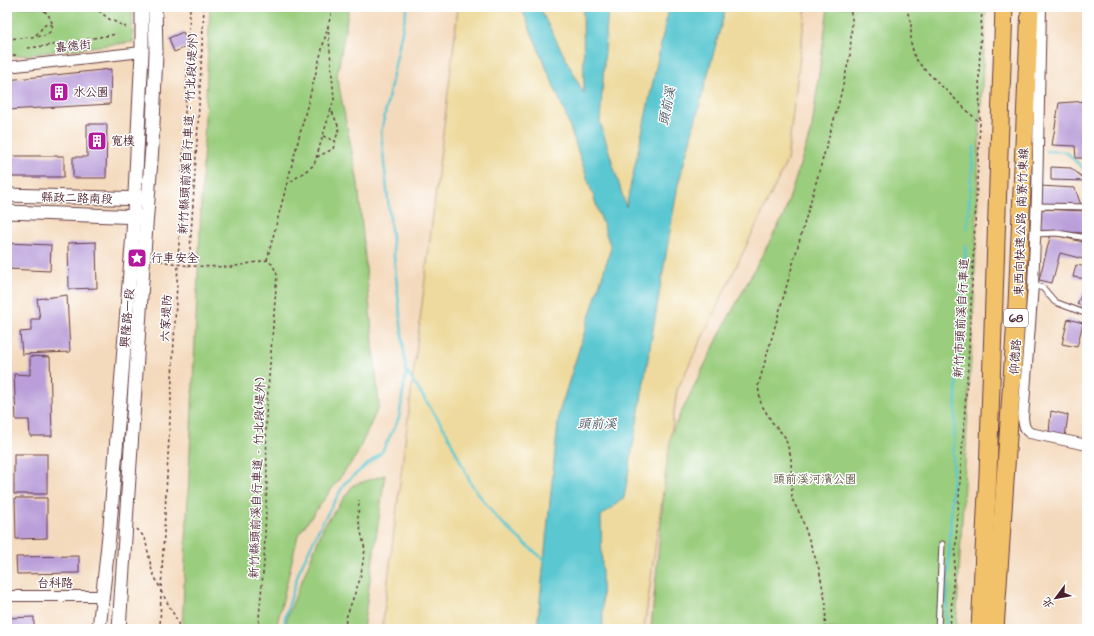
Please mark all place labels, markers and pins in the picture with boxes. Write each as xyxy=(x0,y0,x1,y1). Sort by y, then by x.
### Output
building icon: 水公園 xyxy=(48,81,70,103)
place label: 水公園 xyxy=(73,84,109,101)
building icon: 寬樸 xyxy=(86,130,108,152)
place label: 寬樸 xyxy=(111,133,135,150)
place icon: 行車安全 xyxy=(126,247,148,269)
place label: 行車安全 xyxy=(151,250,199,267)

